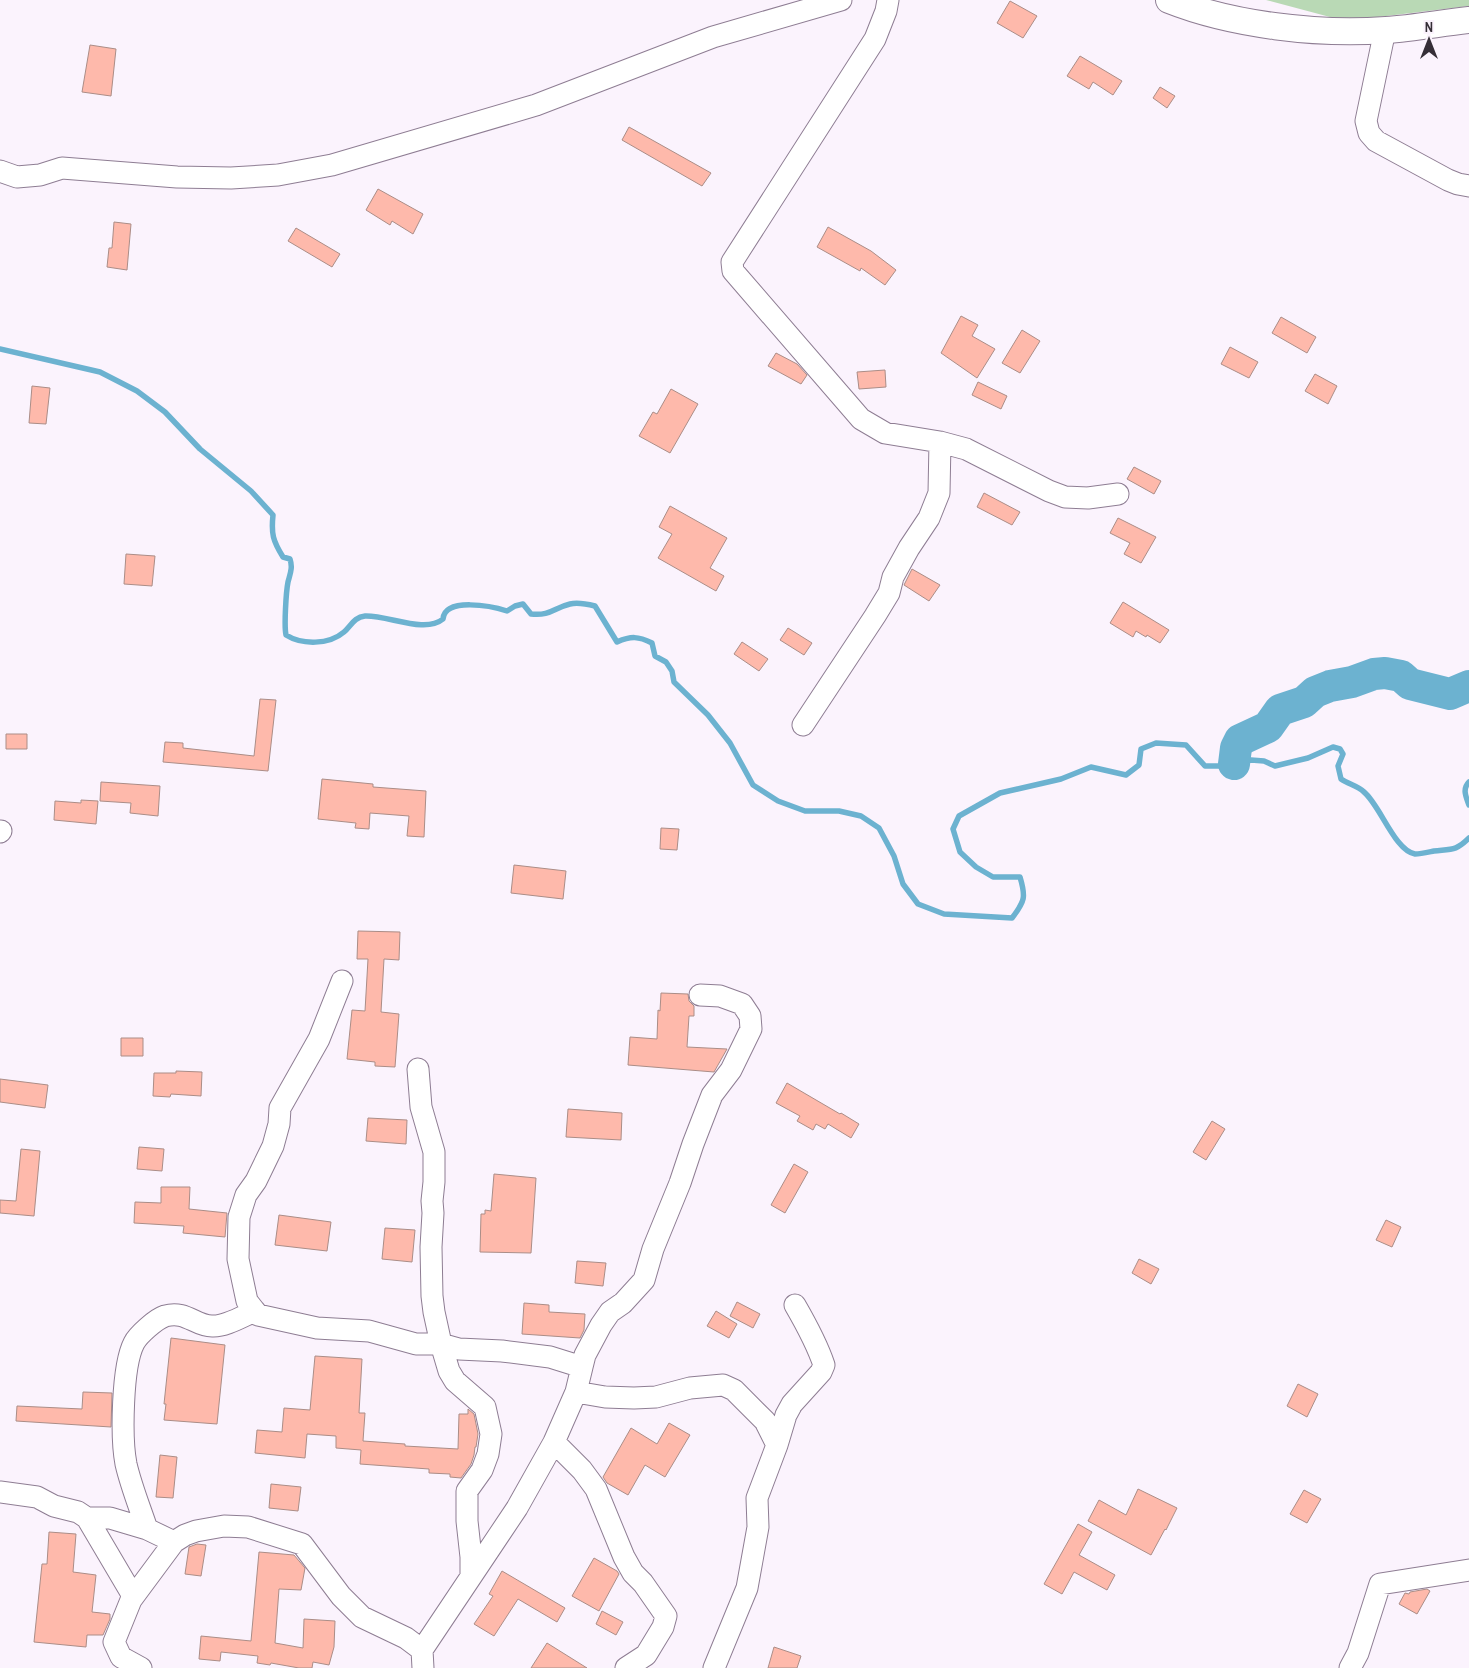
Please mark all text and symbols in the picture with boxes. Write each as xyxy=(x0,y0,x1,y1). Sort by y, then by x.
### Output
north arrow xyxy=(1404,15,1454,65)
text: N xyxy=(1425,18,1433,36)

